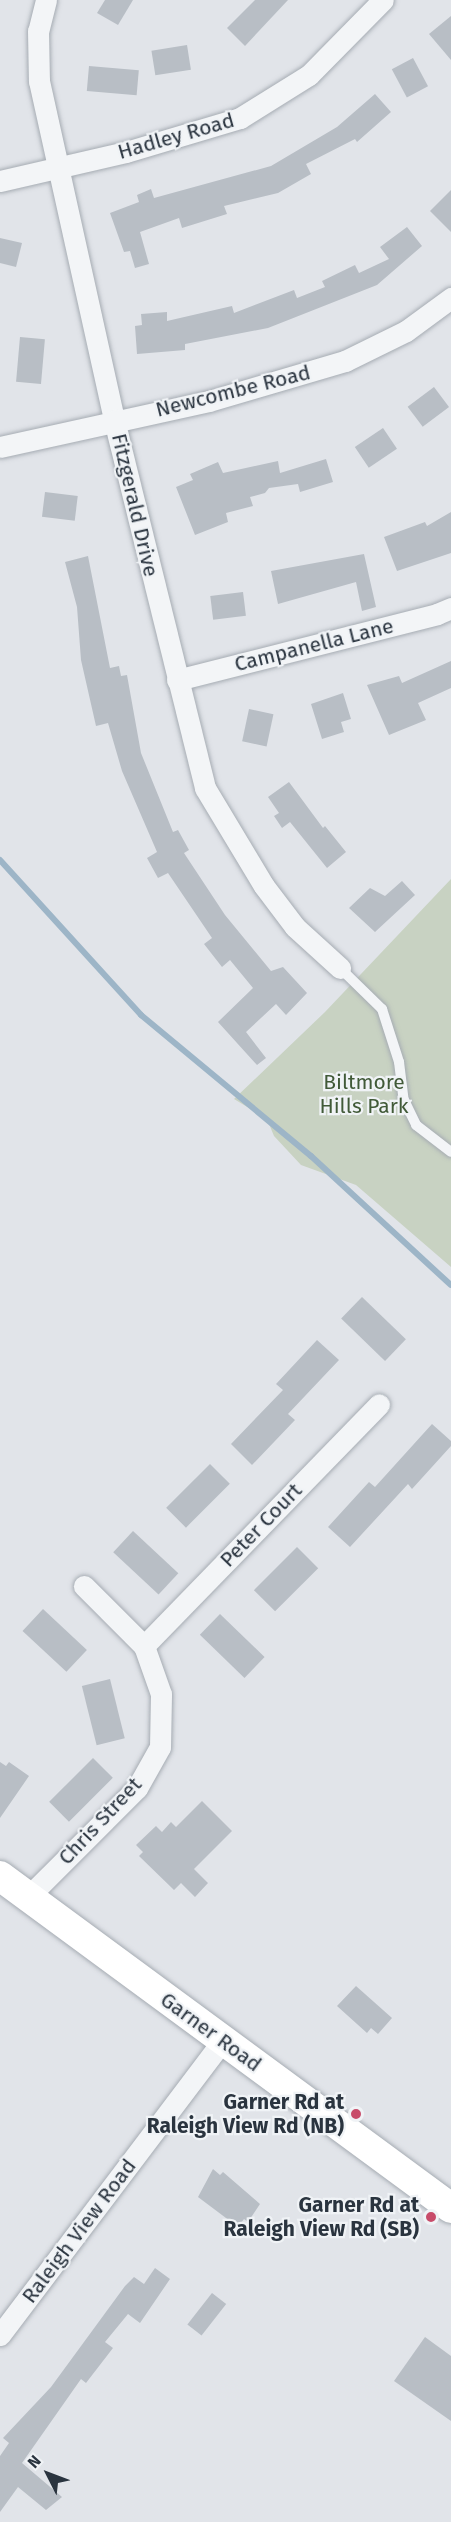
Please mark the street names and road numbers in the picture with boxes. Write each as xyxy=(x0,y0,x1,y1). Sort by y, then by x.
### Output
street label: Hadley Road xyxy=(115,107,237,165)
street label: Newcombe Road xyxy=(153,360,313,422)
street label: Fitzgerald Drive xyxy=(106,431,164,579)
street label: Campanella Lane xyxy=(232,613,396,677)
street label: Peter Court xyxy=(215,1478,307,1572)
street label: Chris Street xyxy=(53,1772,147,1870)
street label: Garner Road xyxy=(156,1987,266,2077)
street label: Raleigh View Road xyxy=(17,2154,141,2308)

